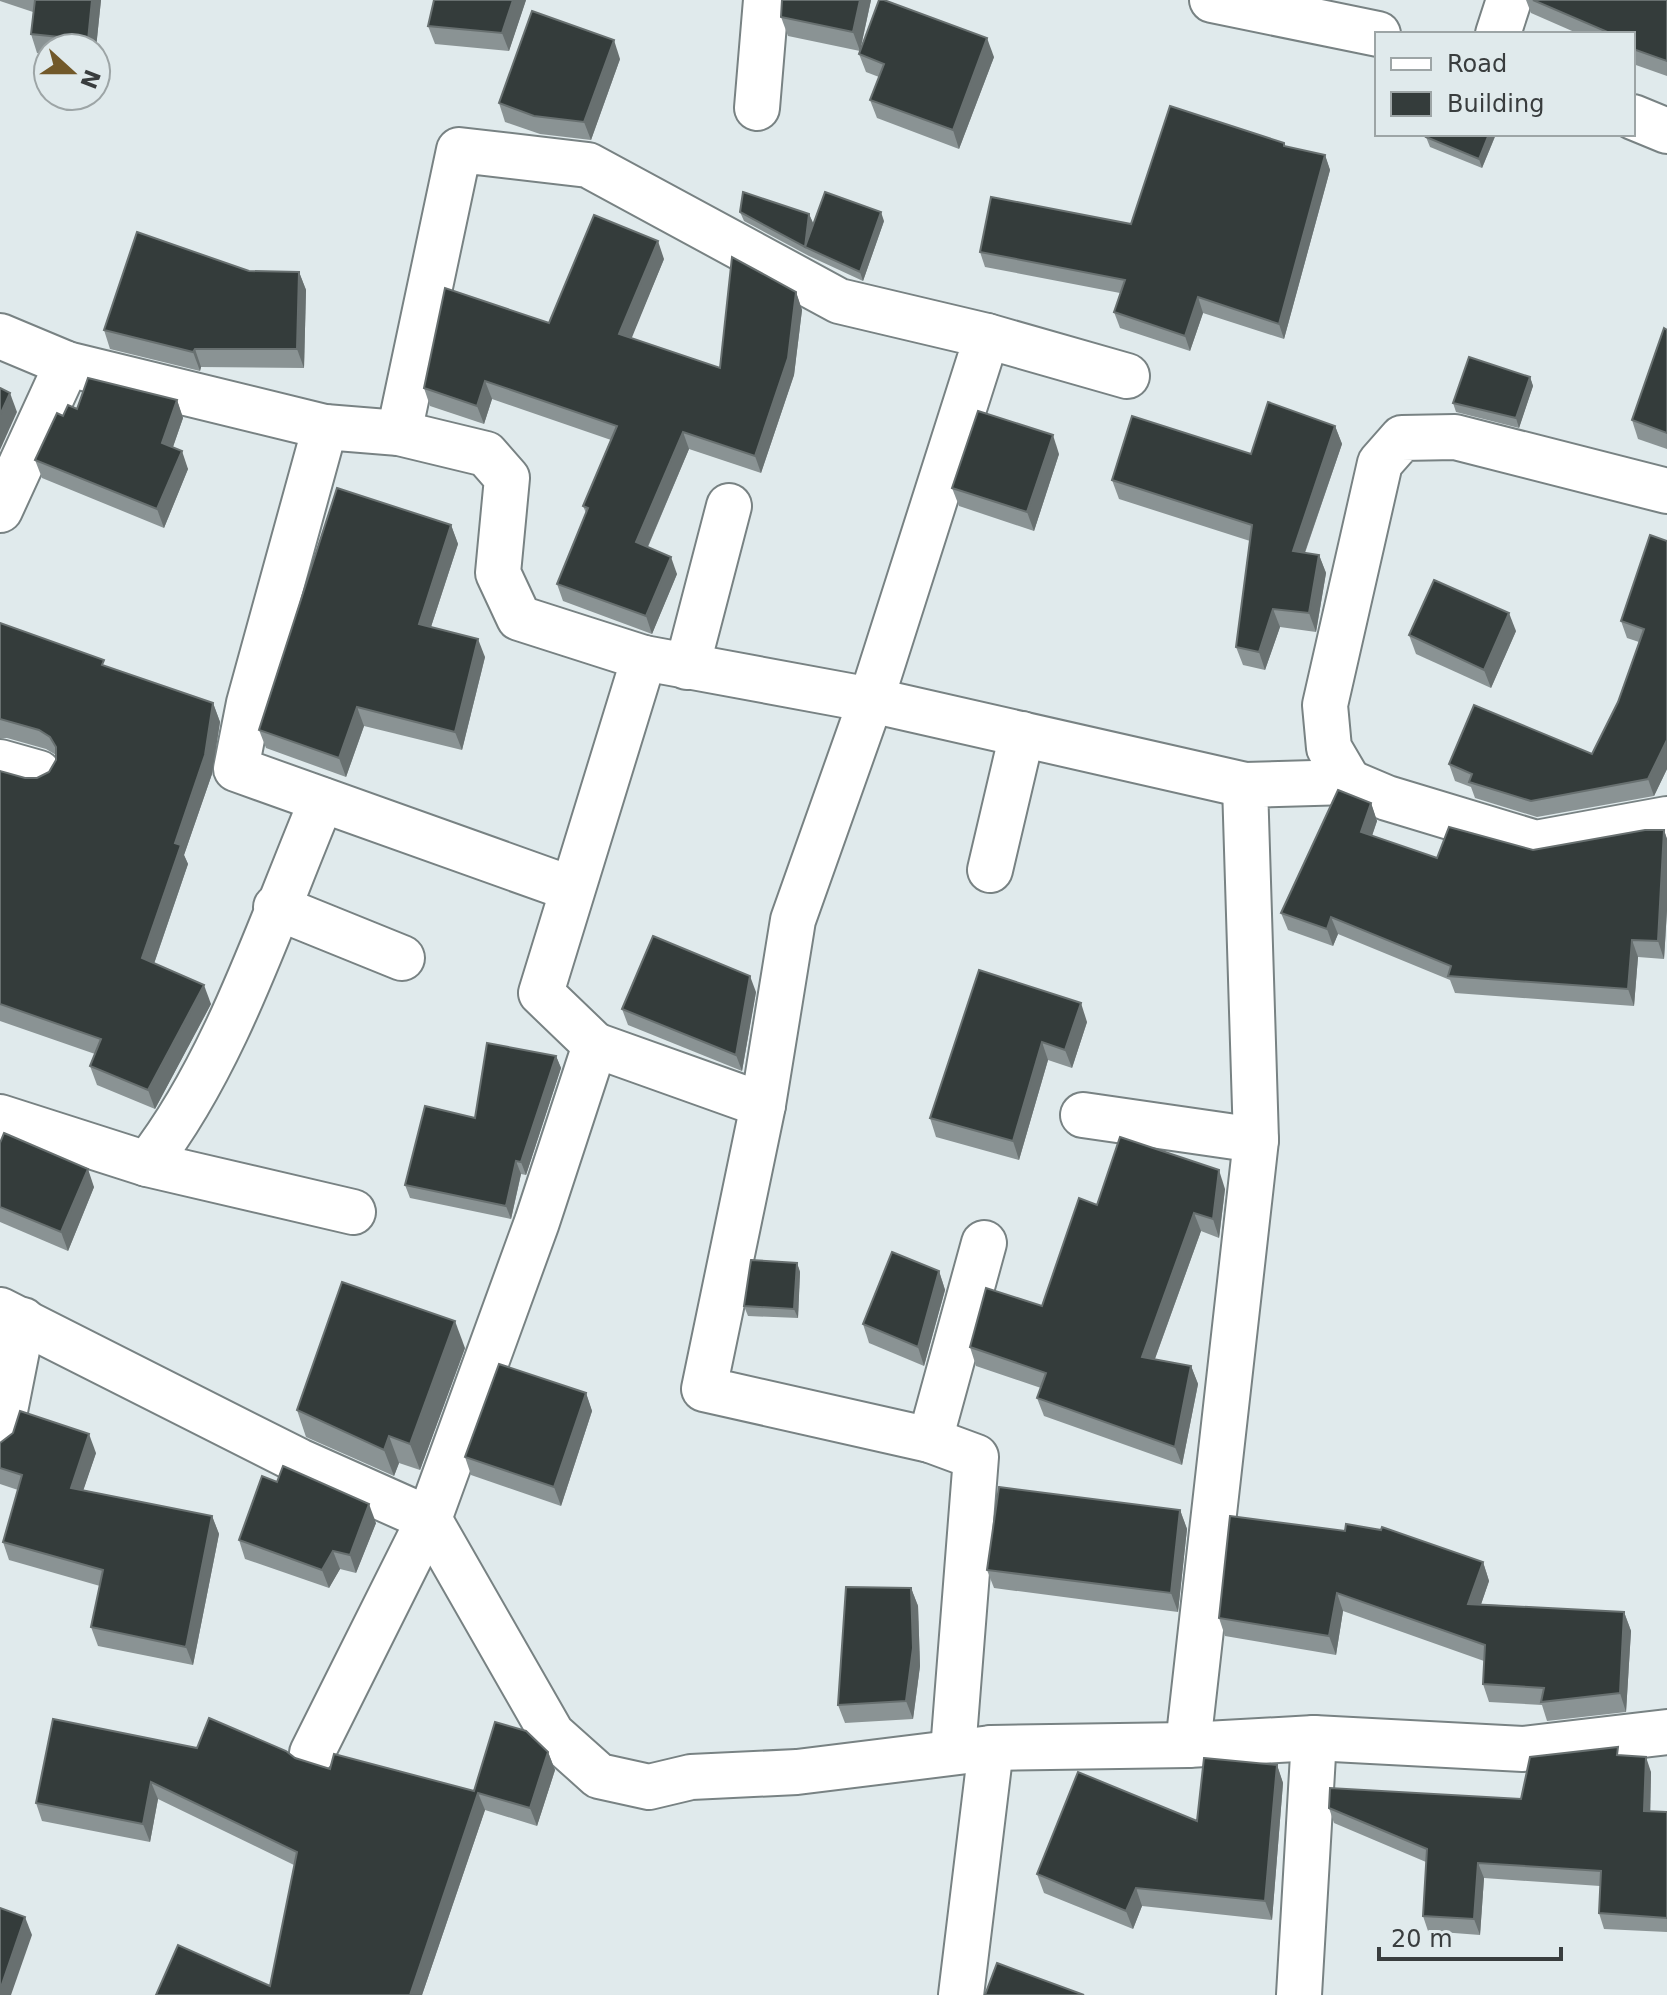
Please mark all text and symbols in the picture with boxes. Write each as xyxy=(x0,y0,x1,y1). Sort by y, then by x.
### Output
north arrow xyxy=(32,32,112,112)
legend xyxy=(1375,32,1635,136)
text: Road xyxy=(1447,50,1507,78)
text: N xyxy=(75,66,105,92)
text: Building xyxy=(1447,90,1544,118)
scale bar xyxy=(1379,1911,1561,1961)
text: 20 m xyxy=(1391,1925,1453,1953)

